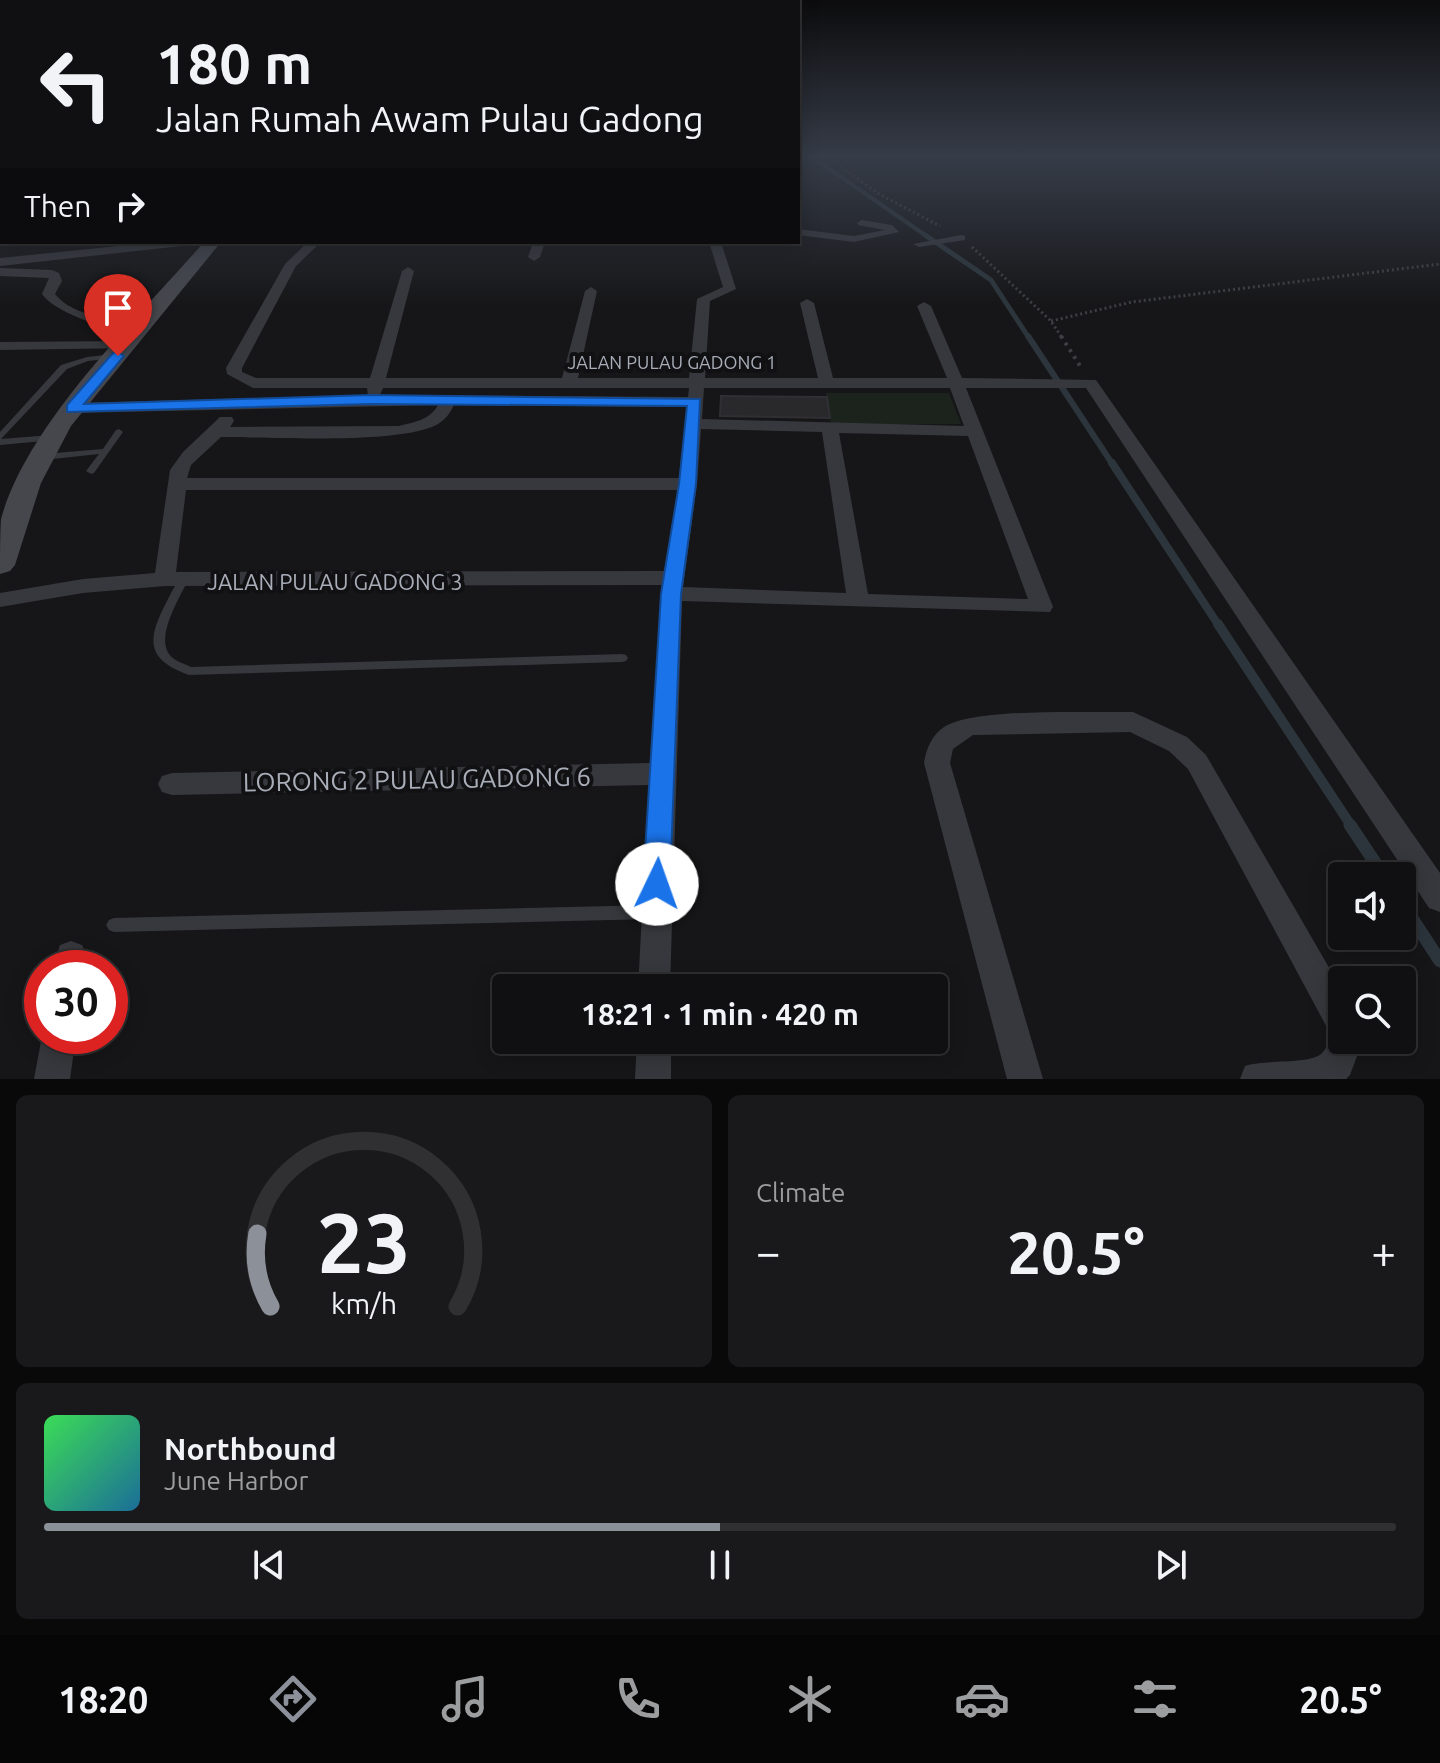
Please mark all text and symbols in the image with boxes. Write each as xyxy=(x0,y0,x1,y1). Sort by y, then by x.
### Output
icon: left xyxy=(24,32,128,136)
text: 180 m xyxy=(156,32,312,95)
text: Jalan Rumah Awam Pulau Gadong xyxy=(156,98,704,139)
icon: right xyxy=(108,184,152,228)
text: Then xyxy=(24,189,92,223)
pin xyxy=(84,274,152,356)
icon: arrive xyxy=(96,286,140,330)
street label: JALAN PULAU GADONG 1 xyxy=(567,352,777,372)
street label: JALAN PULAU GADONG 3 xyxy=(207,569,463,594)
street label: LORONG 2 PULAU GADONG 6 xyxy=(243,761,591,797)
position arrow xyxy=(615,842,699,926)
map controls xyxy=(1328,862,1416,1054)
button: sound xyxy=(1328,862,1416,950)
speed limit sign: 30 xyxy=(24,950,128,1054)
button: search xyxy=(1328,966,1416,1054)
text: 18:21 · 1 min · 420 m xyxy=(581,997,859,1031)
text: Climate xyxy=(756,1178,845,1207)
text: 23 xyxy=(317,1195,411,1289)
text: 20.5° xyxy=(1007,1218,1145,1285)
text: − xyxy=(756,1227,781,1276)
text: + xyxy=(1371,1227,1396,1276)
text: km/h xyxy=(331,1287,397,1319)
text: Northbound xyxy=(164,1432,336,1466)
text: June Harbor xyxy=(164,1466,308,1495)
icon: previous xyxy=(247,1543,291,1587)
icon: pause xyxy=(698,1543,742,1587)
icon: next xyxy=(1149,1543,1193,1587)
icon: directions xyxy=(265,1671,321,1727)
icon: music xyxy=(437,1671,493,1727)
icon: phone xyxy=(610,1671,666,1727)
icon: climate xyxy=(782,1671,838,1727)
icon: car xyxy=(954,1671,1010,1727)
icon: filters xyxy=(1127,1671,1183,1727)
text: 18:20 xyxy=(58,1679,148,1720)
text: 20.5° xyxy=(1299,1679,1382,1720)

